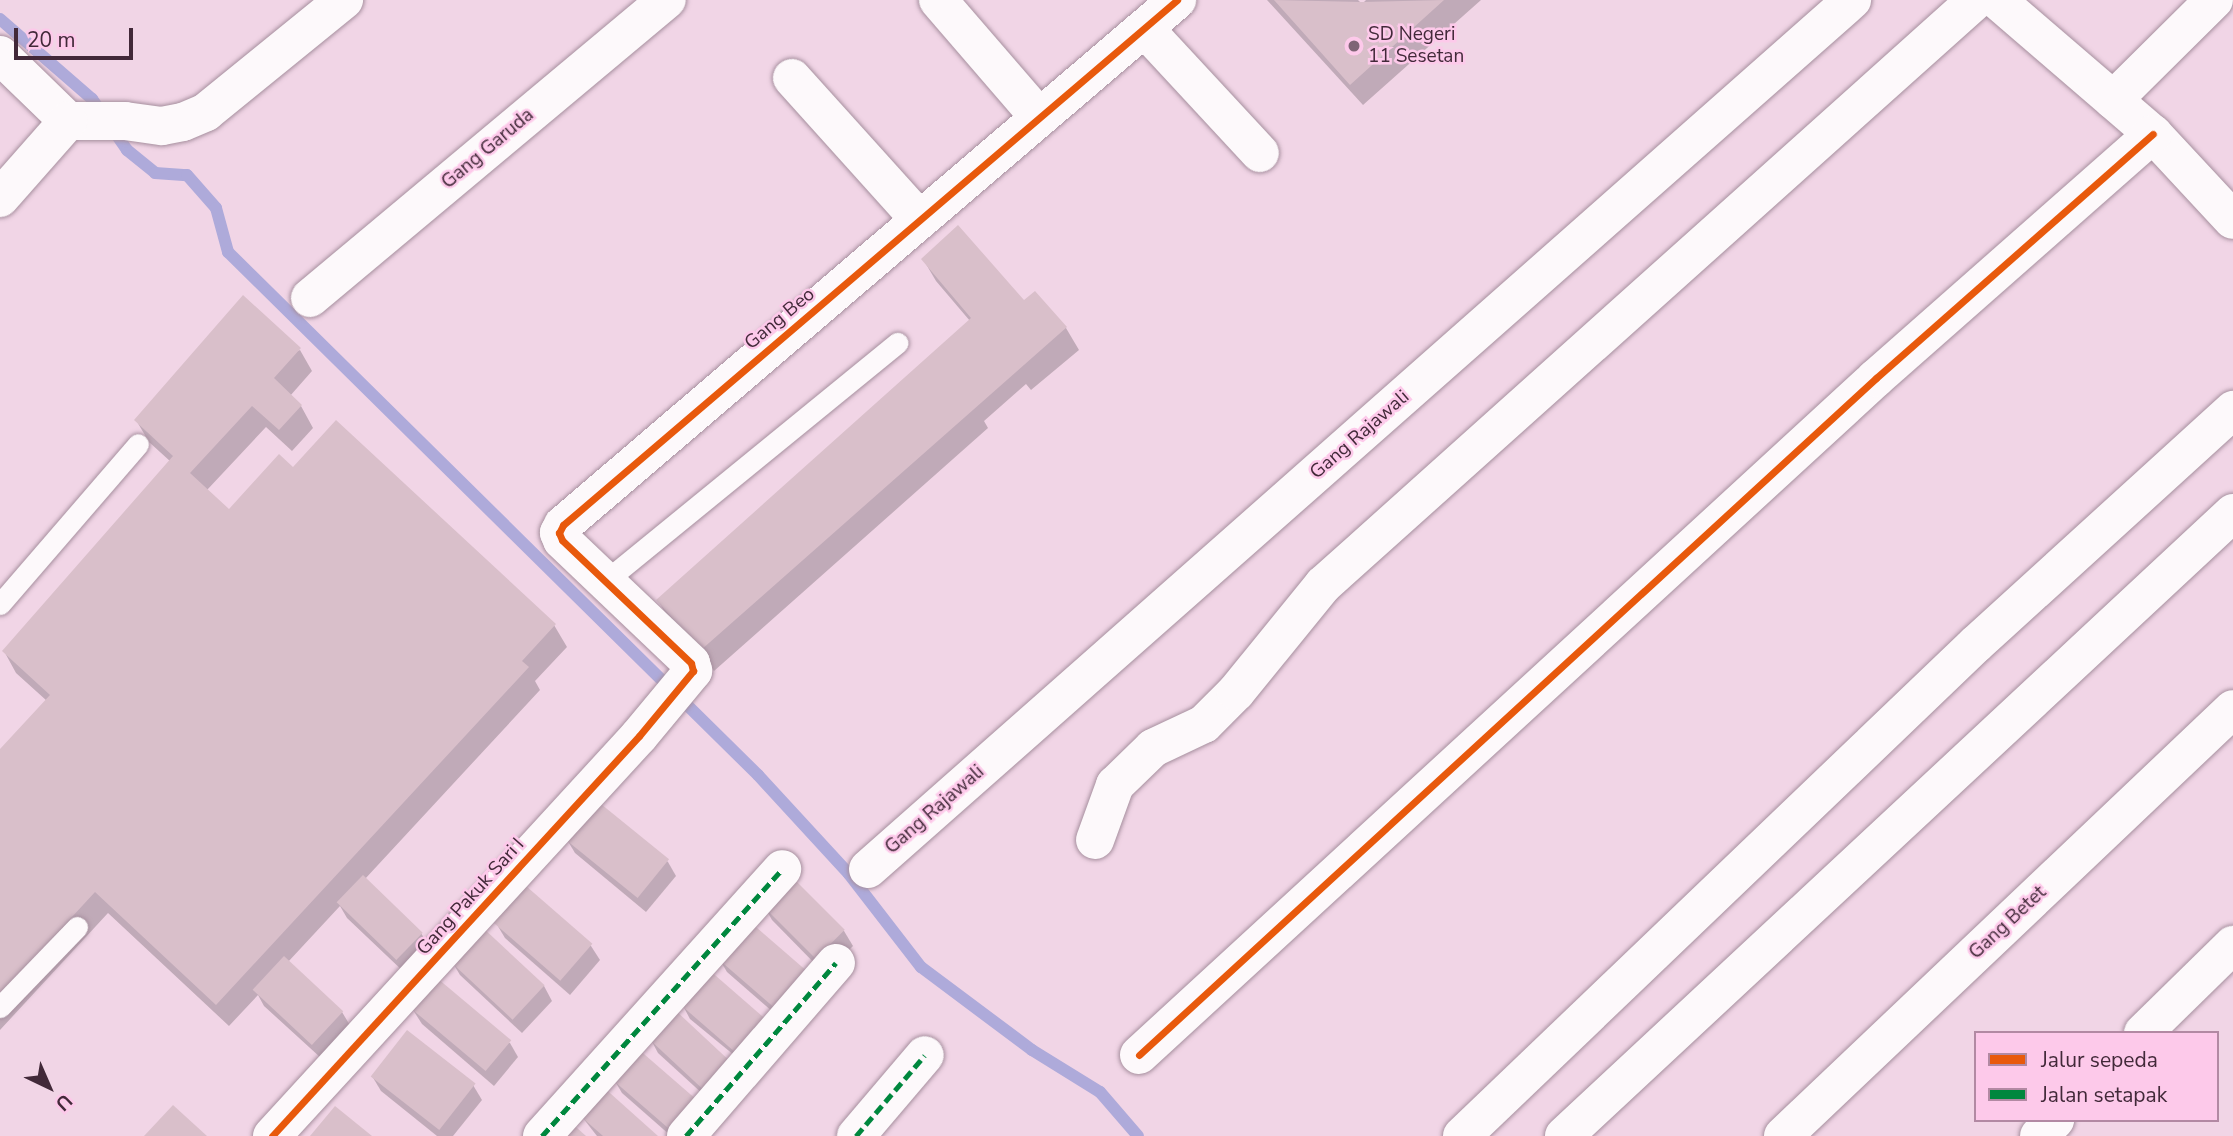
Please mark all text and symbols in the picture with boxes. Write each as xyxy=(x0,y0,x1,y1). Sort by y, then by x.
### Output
scale bar xyxy=(18,14,136,58)
place label: SD Negeri 11 Sesetan xyxy=(1368,24,1464,68)
text: 20 m xyxy=(27,26,76,54)
marker: SD Negeri 11 Sesetan xyxy=(1346,38,1362,54)
street label: Gang Garuda xyxy=(437,104,539,194)
street label: Gang Beo xyxy=(740,283,820,355)
street label: Gang Rajawali xyxy=(1306,386,1414,484)
street label: Gang Rajawali xyxy=(881,761,989,859)
street label: Gang Pakuk Sari I xyxy=(412,834,530,960)
street label: Gang Betet xyxy=(1965,882,2051,964)
legend xyxy=(1974,1031,2219,1122)
text: Jalur sepeda xyxy=(2041,1046,2158,1074)
north arrow xyxy=(14,1052,84,1122)
text: Jalan setapak xyxy=(2041,1081,2167,1109)
text: U xyxy=(50,1088,78,1116)

